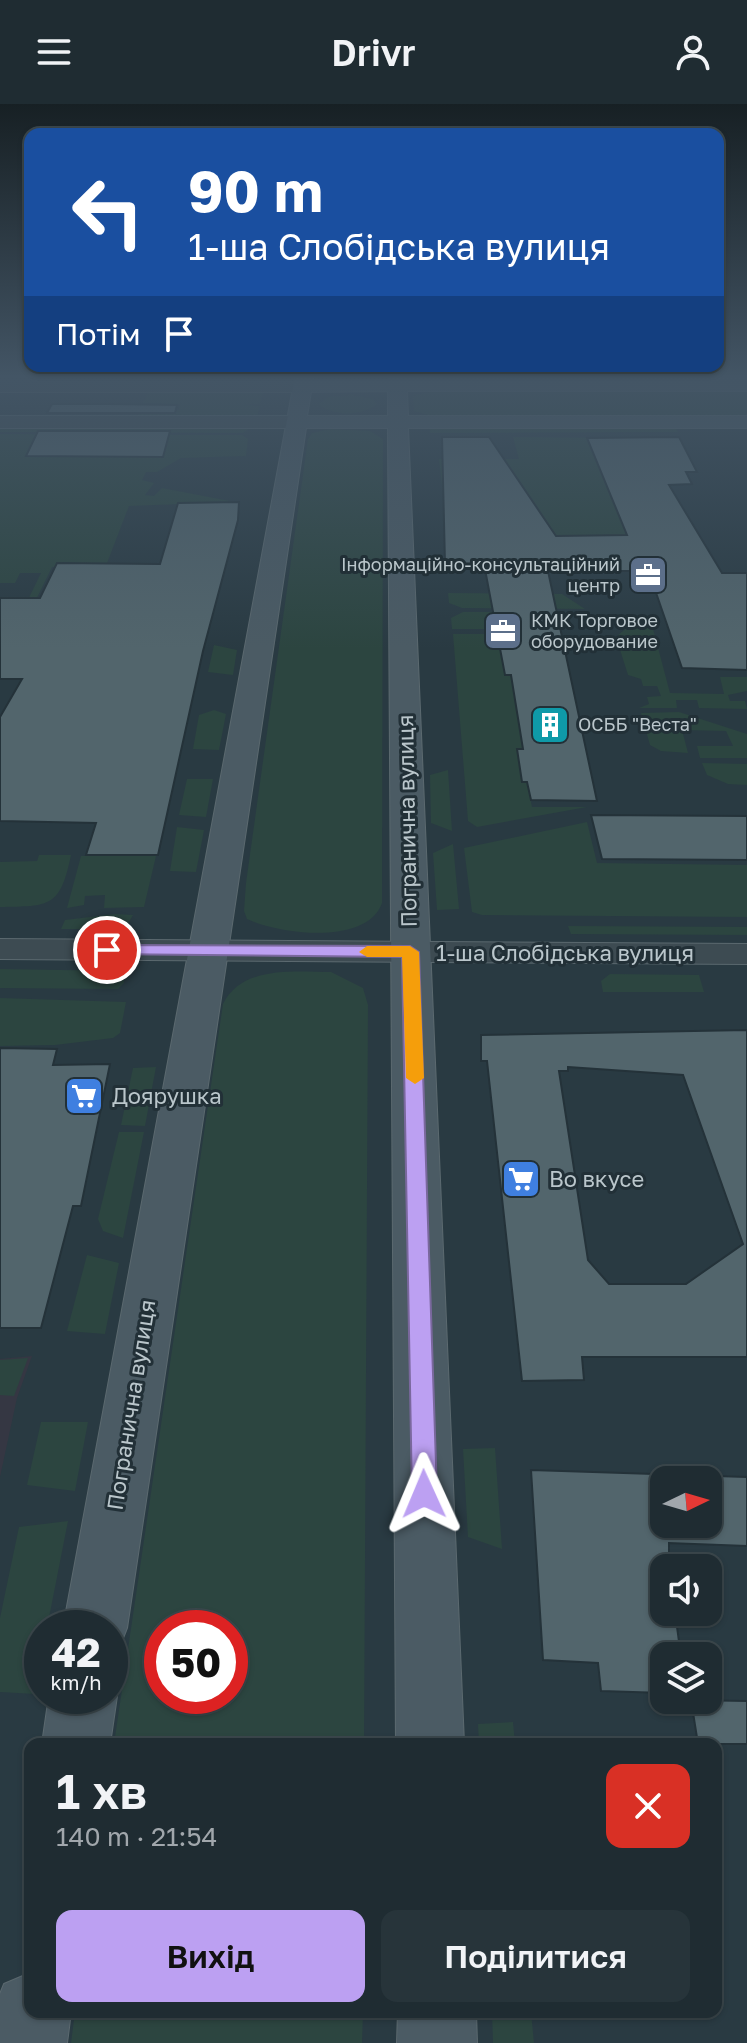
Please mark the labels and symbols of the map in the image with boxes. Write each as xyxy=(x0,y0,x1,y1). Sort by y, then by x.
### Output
place label: Інформаційно-консультаційний центр xyxy=(341,553,620,596)
office icon: Інформаційно-консультаційний центр xyxy=(627,554,669,596)
place label: КМК Торговое оборудование xyxy=(531,609,658,652)
office icon: КМК Торговое оборудование xyxy=(482,610,524,652)
building icon: ОСББ "Веста" xyxy=(529,704,571,746)
place label: ОСББ "Веста" xyxy=(578,713,697,735)
street label: Погранична вулиця xyxy=(391,714,422,928)
pin xyxy=(73,916,141,984)
street label: 1-ша Слобідська вулиця xyxy=(436,939,694,966)
supermarket icon: Доярушка xyxy=(63,1075,105,1117)
place label: Доярушка xyxy=(112,1082,222,1109)
supermarket icon: Во вкусе xyxy=(500,1158,542,1200)
place label: Во вкусе xyxy=(549,1165,644,1192)
street label: Погранична вулиця xyxy=(101,1298,160,1512)
position arrow xyxy=(382,1452,466,1536)
north arrow xyxy=(650,1466,722,1538)
speed limit sign: 50 xyxy=(144,1610,248,1714)

